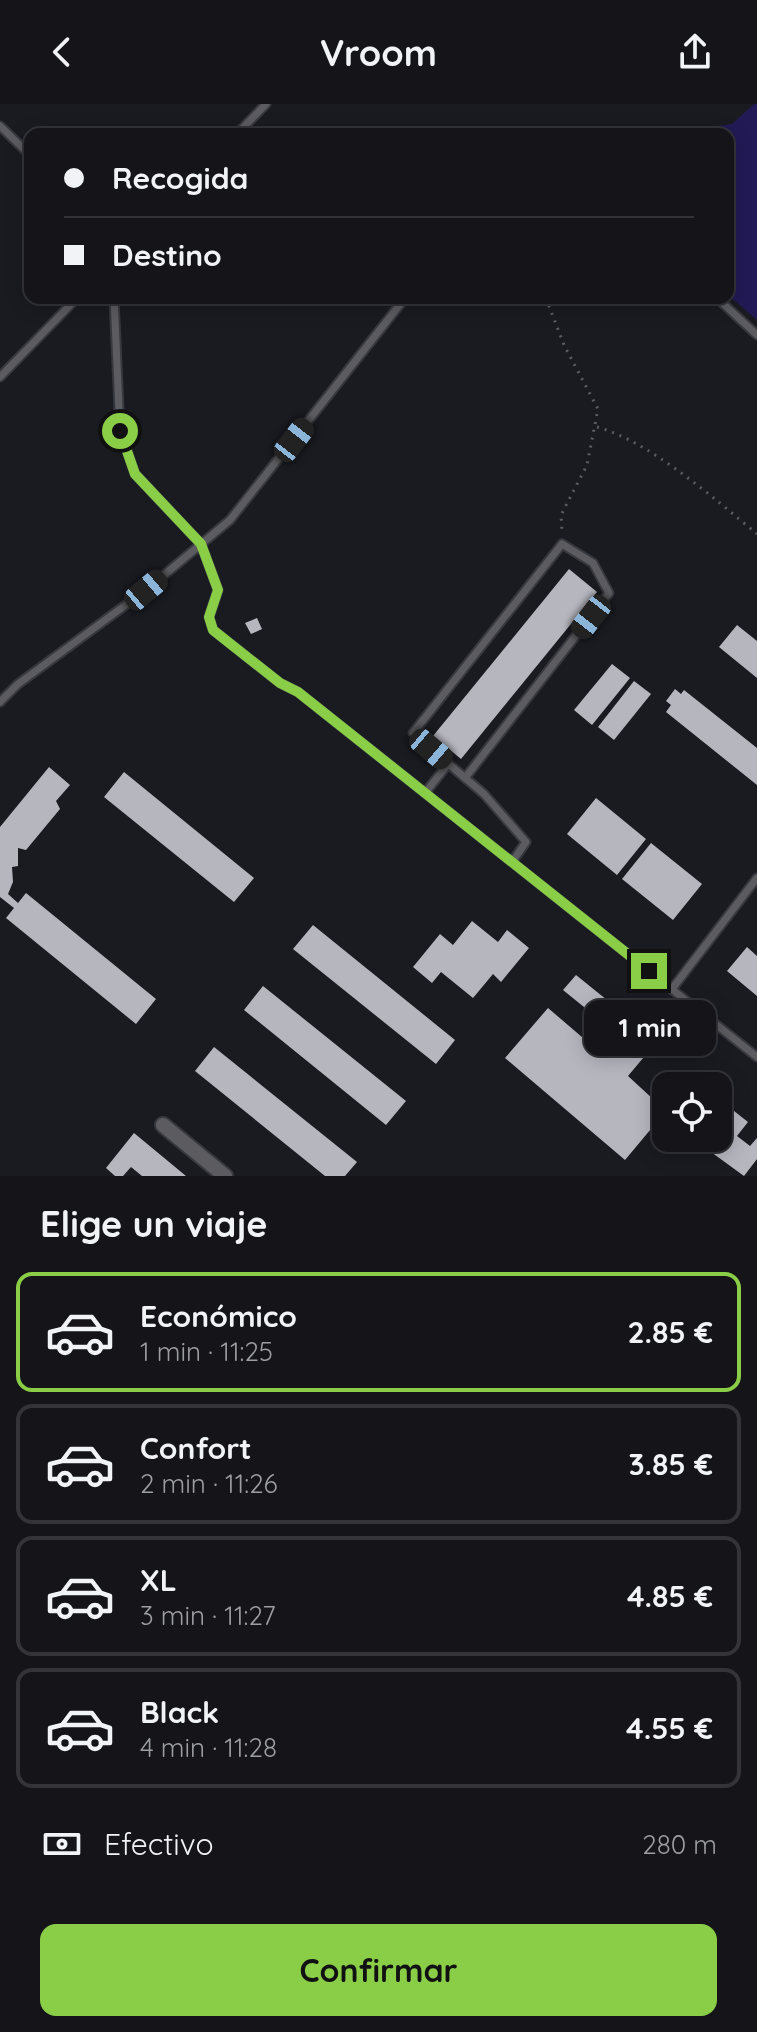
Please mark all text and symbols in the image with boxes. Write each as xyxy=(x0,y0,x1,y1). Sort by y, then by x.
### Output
icon: back xyxy=(40,30,84,74)
text: Vroom xyxy=(320,30,437,75)
icon: share xyxy=(673,30,717,74)
text: Recogida xyxy=(112,159,248,197)
text: Destino xyxy=(112,236,222,274)
route start xyxy=(102,413,138,449)
car xyxy=(270,414,318,466)
car xyxy=(120,565,172,615)
car xyxy=(567,591,615,643)
car xyxy=(405,724,457,774)
route end xyxy=(631,953,667,989)
callout: 1 min xyxy=(583,999,715,1055)
text: 1 min xyxy=(619,1011,682,1044)
map controls xyxy=(652,1072,732,1152)
button: locate xyxy=(652,1072,732,1152)
text: Elige un viaje xyxy=(40,1201,268,1246)
icon: car xyxy=(44,1296,116,1368)
text: Económico xyxy=(140,1297,297,1335)
text: 2.85 € xyxy=(628,1313,713,1351)
text: 1 min · 11:25 xyxy=(140,1335,273,1368)
icon: car xyxy=(44,1428,116,1500)
text: Confort xyxy=(140,1429,252,1467)
text: 3.85 € xyxy=(628,1445,713,1483)
text: 2 min · 11:26 xyxy=(140,1467,278,1500)
icon: car xyxy=(44,1560,116,1632)
text: XL xyxy=(140,1561,177,1599)
text: 4.85 € xyxy=(627,1577,713,1615)
text: 3 min · 11:27 xyxy=(140,1599,276,1632)
icon: car xyxy=(44,1692,116,1764)
text: Black xyxy=(140,1693,219,1731)
text: 4.55 € xyxy=(626,1709,713,1747)
text: 4 min · 11:28 xyxy=(140,1731,277,1764)
icon: cash xyxy=(40,1822,84,1866)
text: Efectivo xyxy=(104,1825,214,1863)
text: 280 m xyxy=(642,1828,717,1861)
button: Confirmar xyxy=(40,1924,717,2016)

